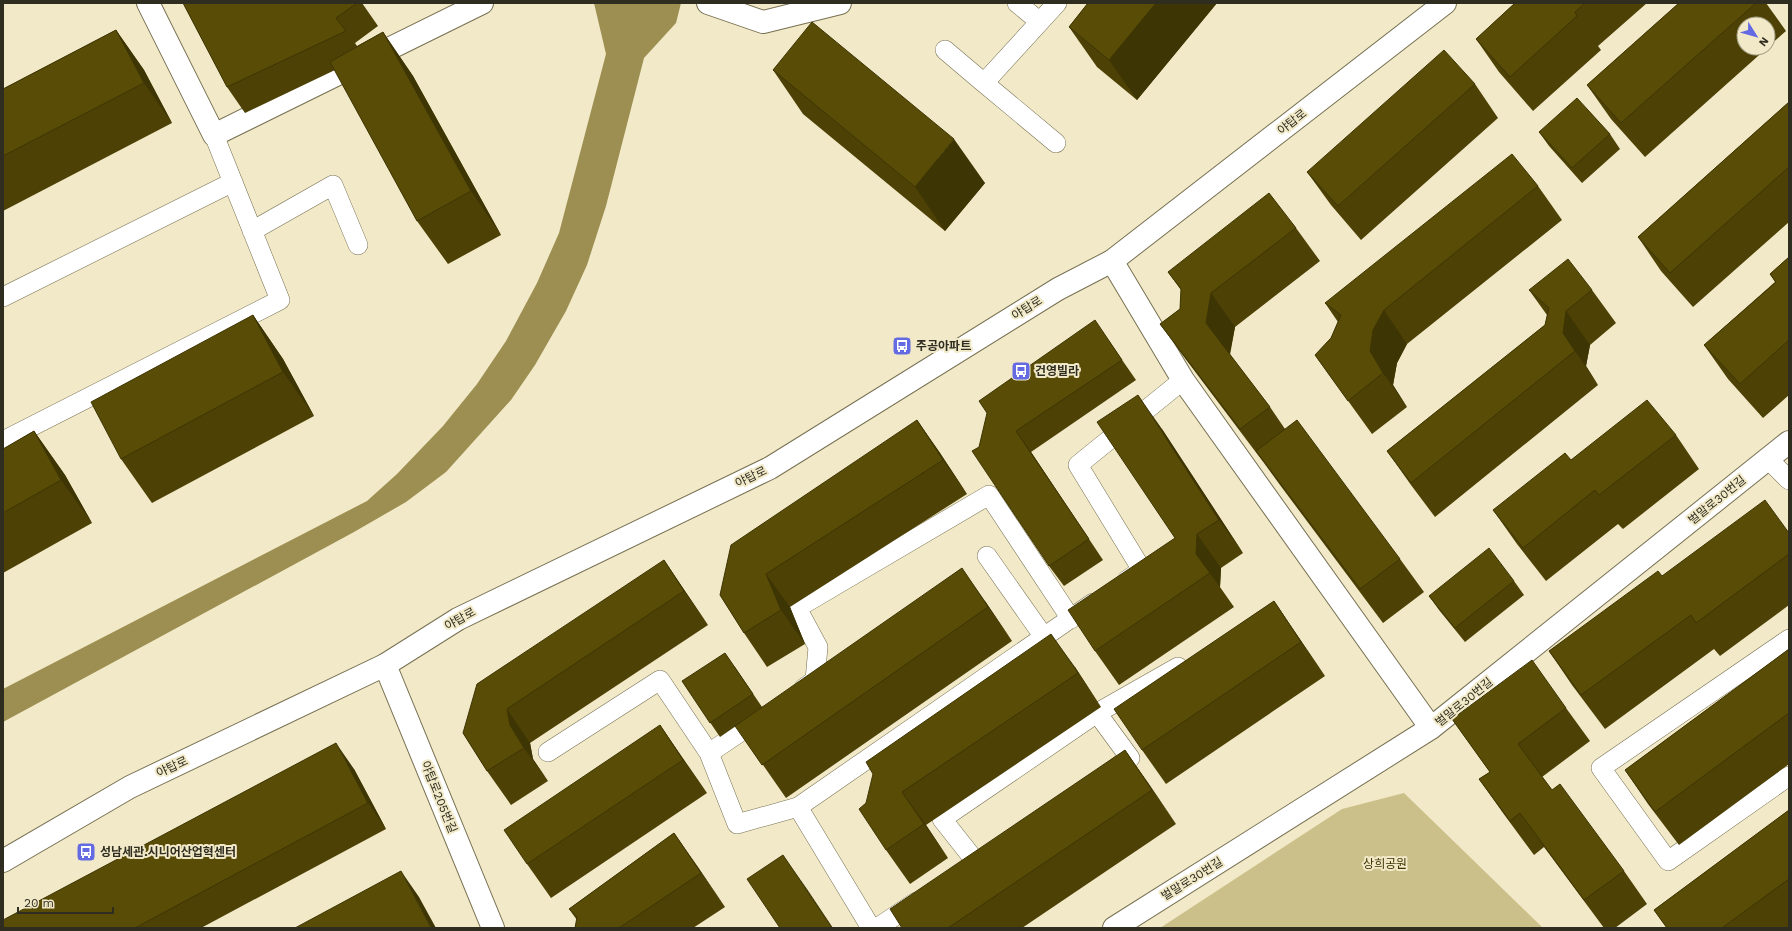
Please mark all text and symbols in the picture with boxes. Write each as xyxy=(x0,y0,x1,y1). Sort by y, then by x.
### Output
north arrow xyxy=(1736,16,1776,56)
text: N xyxy=(1756,35,1771,49)
street label: 야탑로 xyxy=(1275,106,1309,138)
street label: 야탑로 xyxy=(1009,293,1045,323)
bus stop icon: 주공아파트 xyxy=(891,335,913,357)
place label: 주공아파트 xyxy=(916,339,971,353)
bus stop icon: 건영빌라 xyxy=(1010,360,1032,382)
place label: 건영빌라 xyxy=(1035,364,1079,378)
street label: 야탑로 xyxy=(733,463,769,491)
street label: 벌말로30번길 xyxy=(1686,473,1748,527)
street label: 야탑로 xyxy=(442,605,478,633)
street label: 벌말로30번길 xyxy=(1433,675,1495,729)
street label: 야탑로 xyxy=(154,754,190,780)
street label: 야탑로205번길 xyxy=(418,759,460,835)
bus stop icon: 성남세관.시니어산업혁센터 xyxy=(75,841,97,863)
place label: 성남세관.시니어산업혁센터 xyxy=(100,845,236,859)
street label: 벌말로30번길 xyxy=(1159,855,1225,903)
park label: 상희공원 xyxy=(1363,857,1407,871)
scale bar xyxy=(18,889,113,915)
text: 20 m xyxy=(24,896,54,910)

